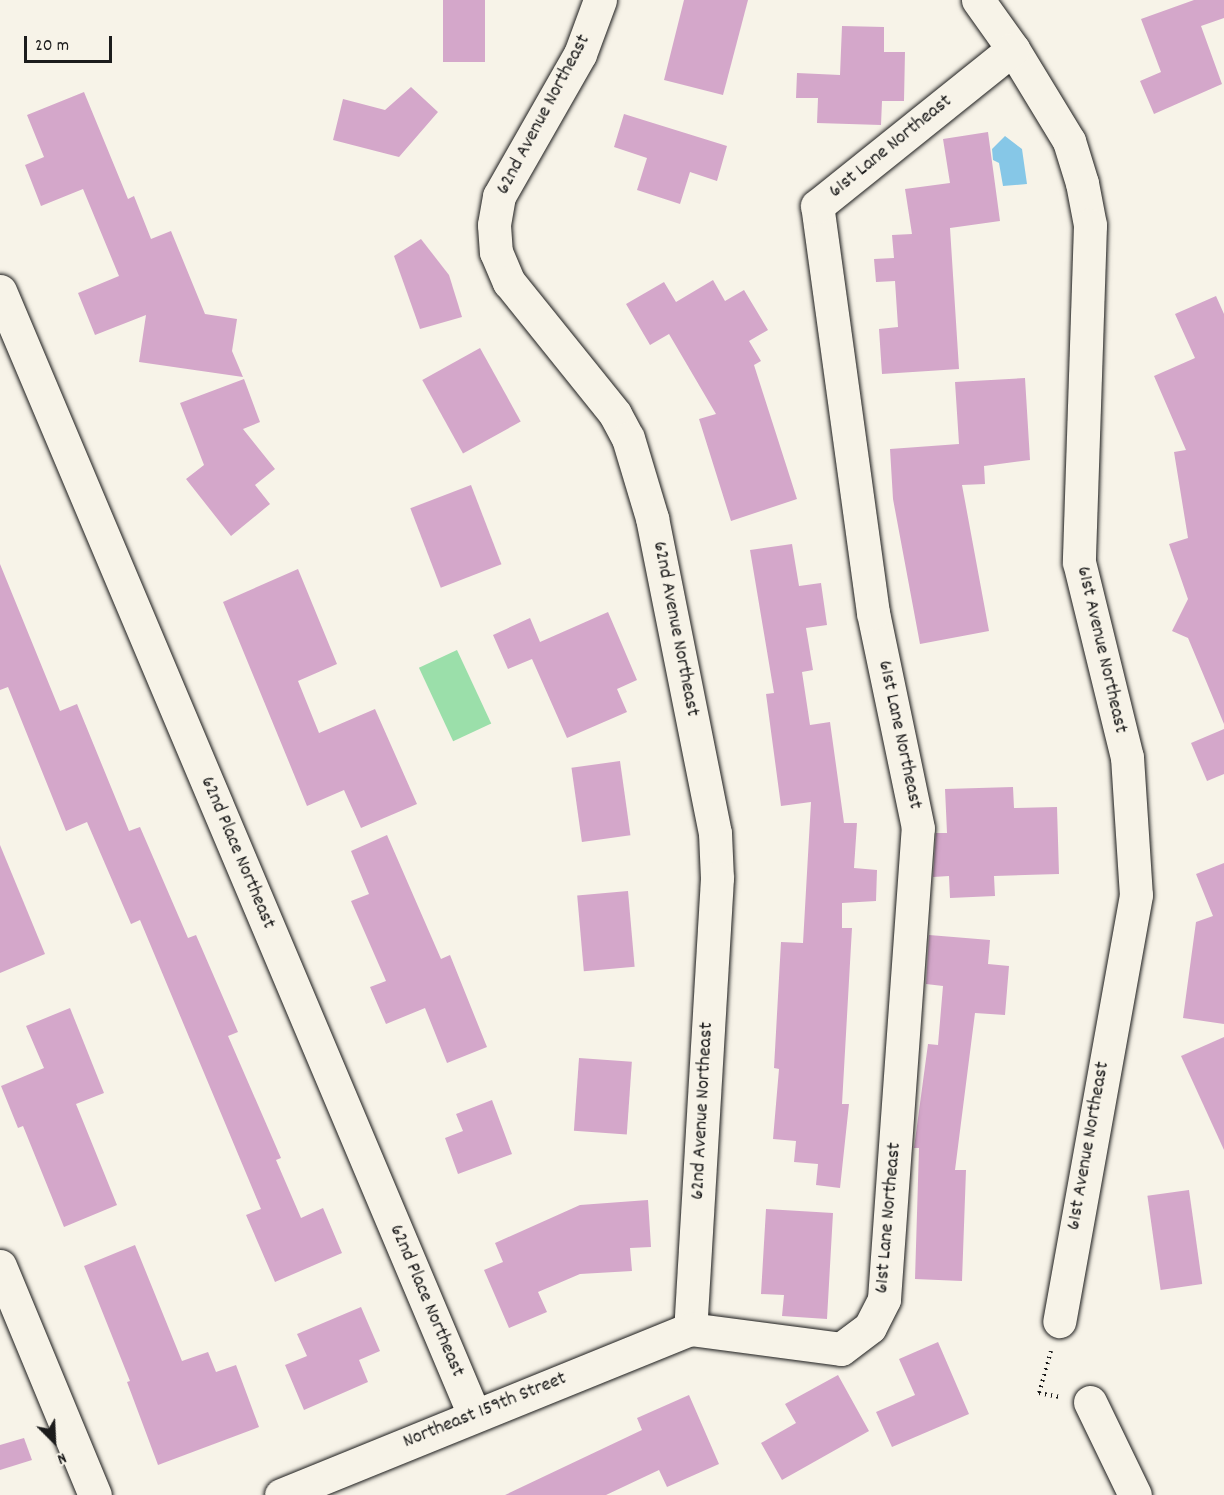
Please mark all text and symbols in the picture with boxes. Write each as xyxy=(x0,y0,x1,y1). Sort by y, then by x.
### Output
scale bar xyxy=(27,24,116,62)
street label: 62nd Avenue Northeast xyxy=(492,31,596,199)
text: 20 m xyxy=(35,34,69,59)
street label: 61st Lane Northeast xyxy=(825,90,957,204)
street label: 62nd Avenue Northeast xyxy=(646,539,704,719)
street label: 61st Avenue Northeast xyxy=(1070,564,1132,736)
street label: 61st Lane Northeast xyxy=(872,658,926,812)
street label: 62nd Place Northeast xyxy=(194,773,280,933)
street label: 62nd Avenue Northeast xyxy=(686,1022,720,1200)
street label: 61st Avenue Northeast xyxy=(1062,1060,1116,1232)
street label: 61st Lane Northeast xyxy=(870,1142,908,1294)
street label: 62nd Place Northeast xyxy=(383,1221,469,1381)
street label: Northeast 159th Street xyxy=(400,1367,570,1455)
north arrow xyxy=(24,1411,84,1471)
text: N xyxy=(53,1446,70,1470)

